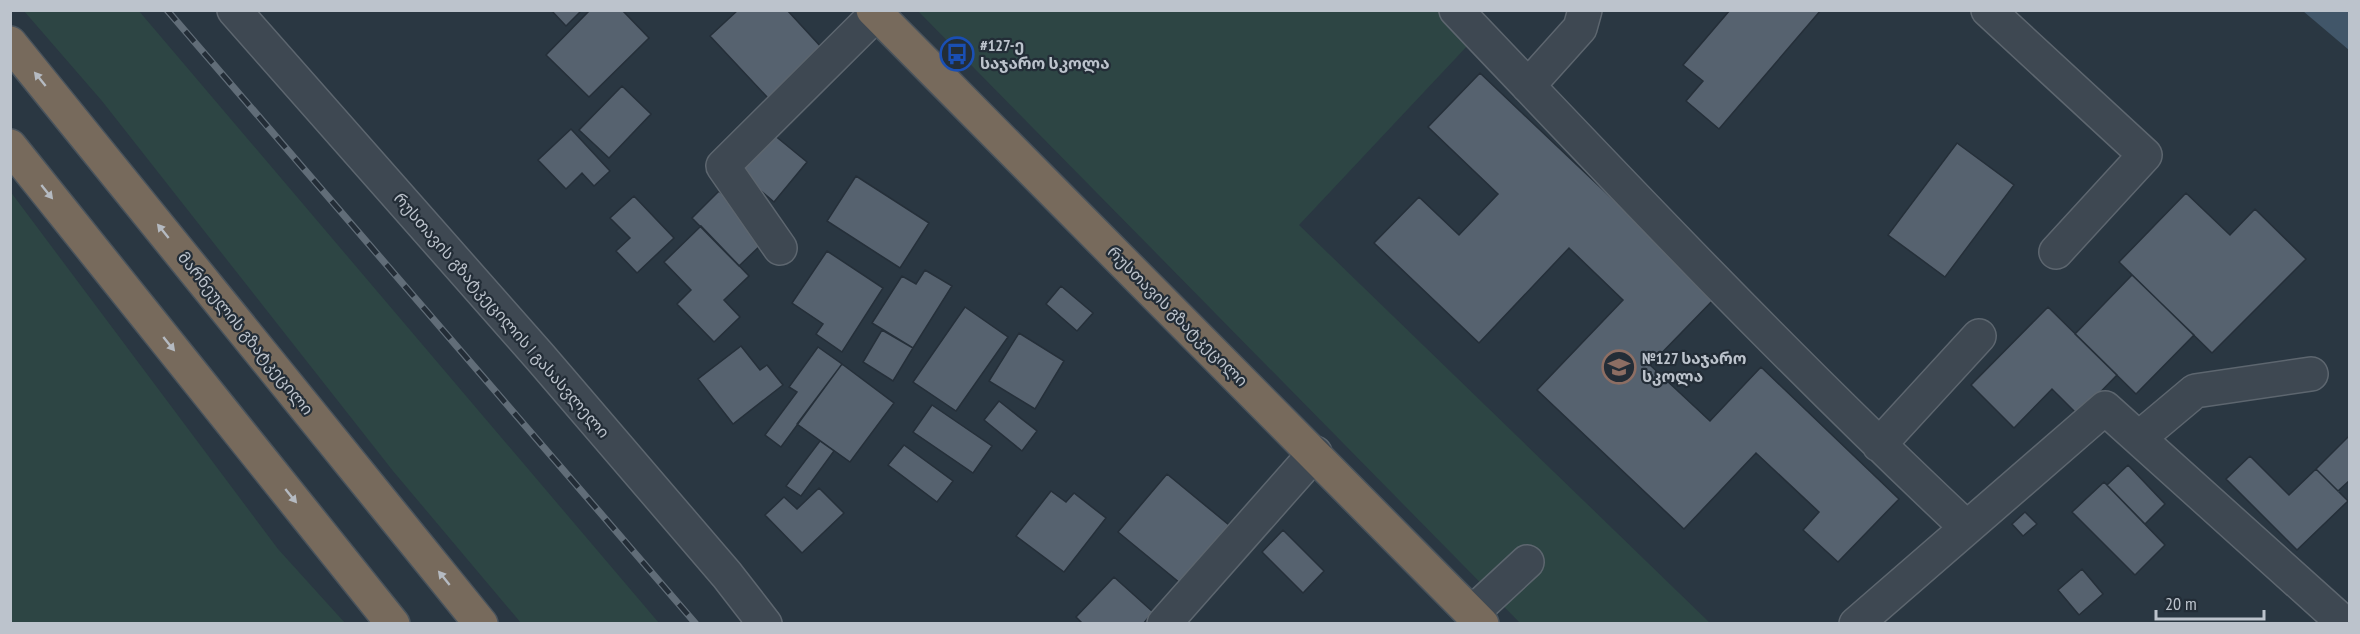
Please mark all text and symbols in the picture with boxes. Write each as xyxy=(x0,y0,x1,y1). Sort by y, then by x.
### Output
place label: #127-ე საჯარო სკოლა xyxy=(980,35,1110,74)
bus stop icon: #127-ე საჯარო სკოლა xyxy=(939,36,975,72)
one-way arrow xyxy=(34,71,47,87)
one-way arrow xyxy=(41,184,54,200)
street label: რუსთავის გზატკეცილის I გასასვლელი xyxy=(389,188,614,443)
one-way arrow xyxy=(157,224,170,239)
street label: რუსთავის გზატკეცილი xyxy=(1103,242,1252,391)
street label: მარნეულის გზატკეცილი xyxy=(173,247,318,419)
one-way arrow xyxy=(163,336,176,352)
place label: №127 საჯარო სკოლა xyxy=(1642,348,1747,387)
school or university icon: №127 საჯარო სკოლა xyxy=(1601,349,1637,385)
one-way arrow xyxy=(285,488,298,504)
one-way arrow xyxy=(438,570,451,586)
scale bar xyxy=(2156,583,2264,621)
text: 20 m xyxy=(2165,592,2197,615)

